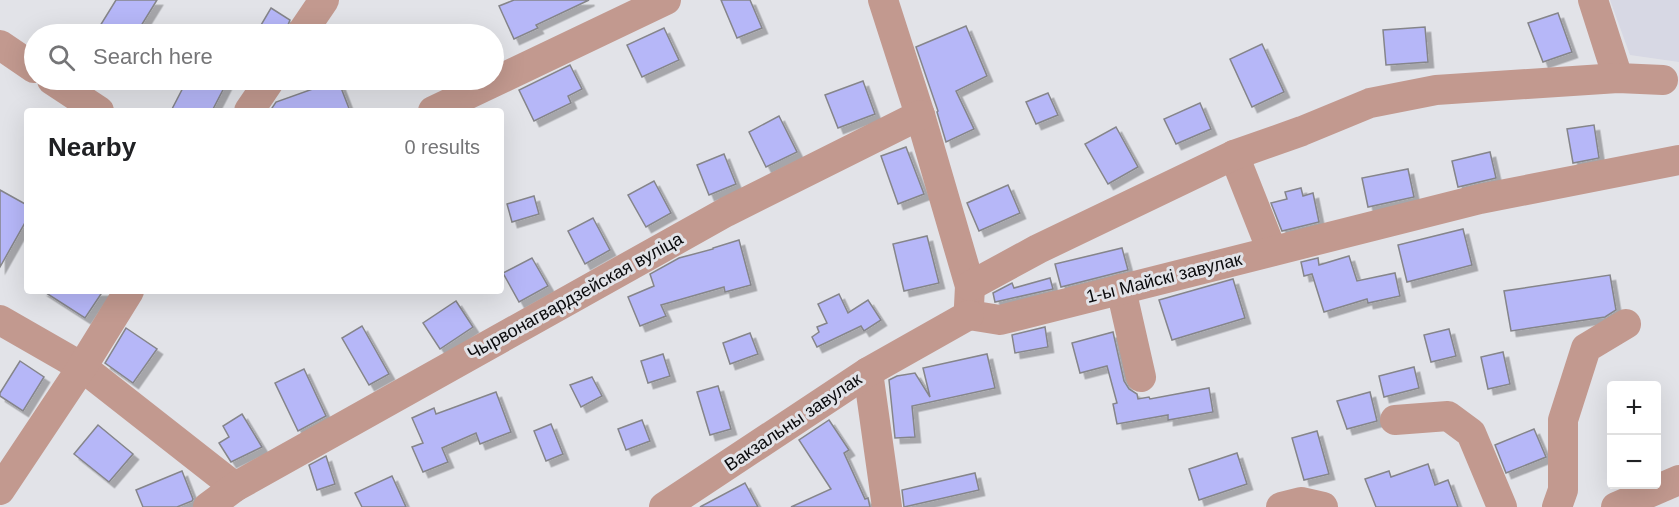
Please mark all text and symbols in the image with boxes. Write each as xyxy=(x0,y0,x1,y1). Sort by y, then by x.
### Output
search box xyxy=(24,24,504,90)
icon: search xyxy=(45,41,78,74)
text: Search here xyxy=(93,44,213,69)
text: Nearby xyxy=(48,132,136,162)
text: 0 results xyxy=(404,136,480,158)
street label: Чырвонагвардзейская вуліца xyxy=(464,228,687,364)
street label: 1-ы Майскі завулак xyxy=(1084,249,1244,307)
street label: Вакзальны завулак xyxy=(721,369,865,475)
map controls xyxy=(1607,381,1661,489)
button: + xyxy=(1607,381,1661,435)
button: − xyxy=(1607,435,1661,489)

